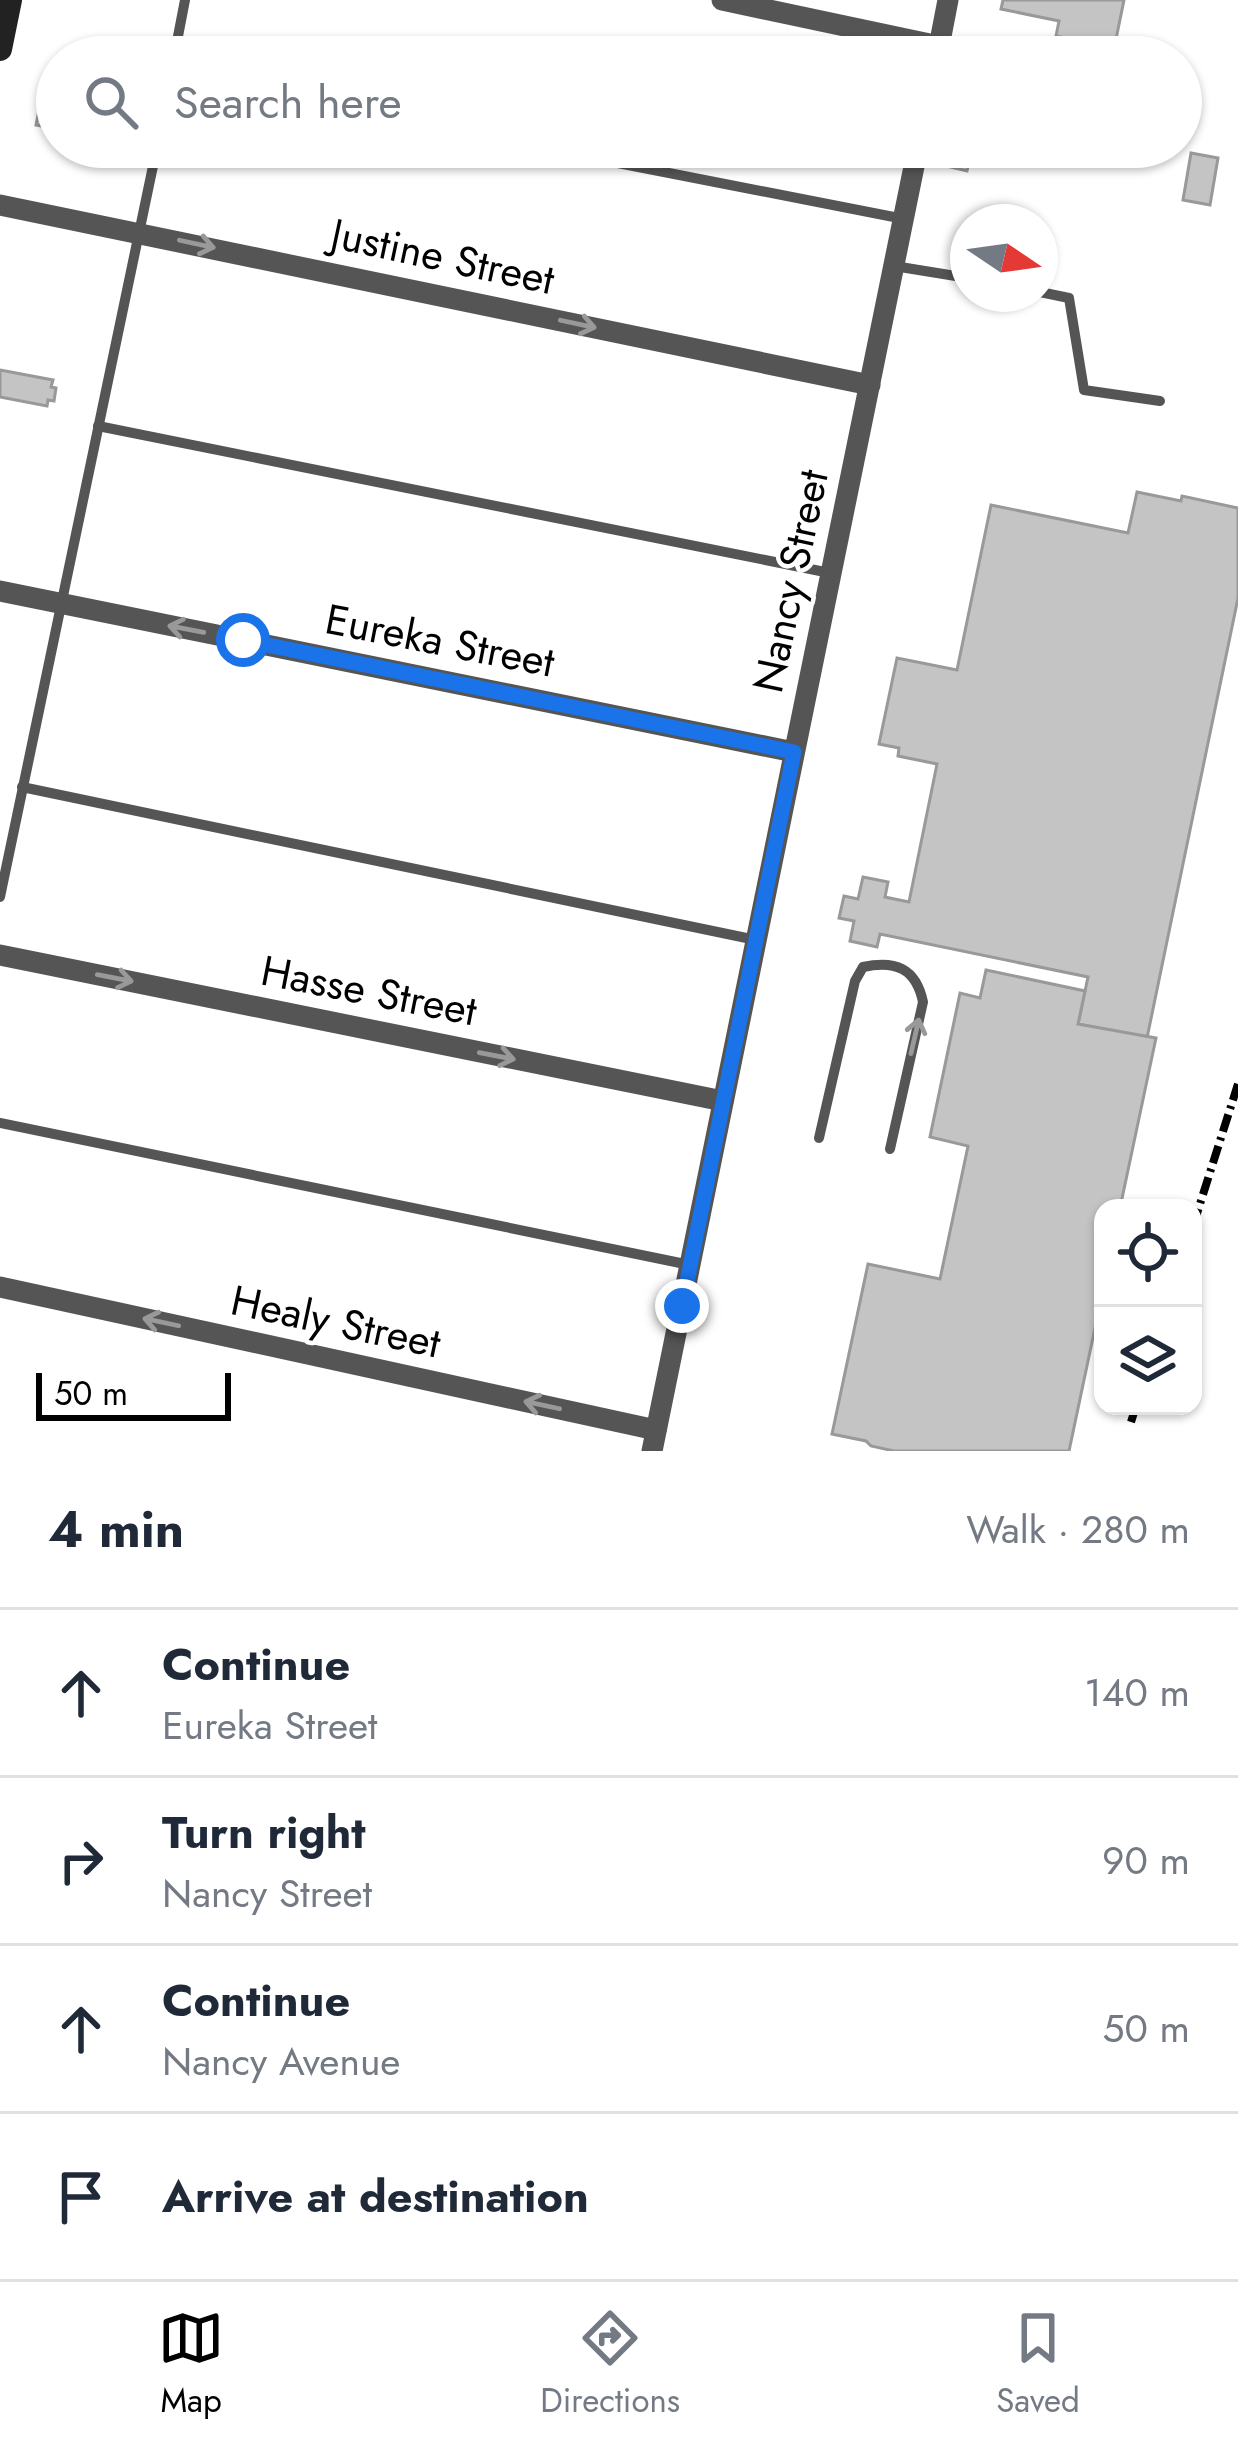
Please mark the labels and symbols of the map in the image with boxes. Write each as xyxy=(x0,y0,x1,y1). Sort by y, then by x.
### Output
street label: Justine Street xyxy=(321,202,560,310)
north arrow xyxy=(950,204,1058,312)
one-way arrow xyxy=(176,234,215,256)
one-way arrow xyxy=(558,314,597,336)
street label: Nancy Street xyxy=(737,464,844,698)
street label: Eureka Street xyxy=(320,588,560,693)
route start xyxy=(216,613,270,667)
one-way arrow xyxy=(167,616,205,639)
street label: Hasse Street xyxy=(256,940,482,1041)
one-way arrow xyxy=(94,968,133,990)
one-way arrow xyxy=(905,1017,928,1055)
one-way arrow xyxy=(477,1045,515,1068)
street label: Healy Street xyxy=(225,1270,446,1373)
route end xyxy=(655,1279,709,1333)
one-way arrow xyxy=(142,1310,180,1333)
scale bar xyxy=(36,1367,231,1420)
one-way arrow xyxy=(523,1393,561,1416)

